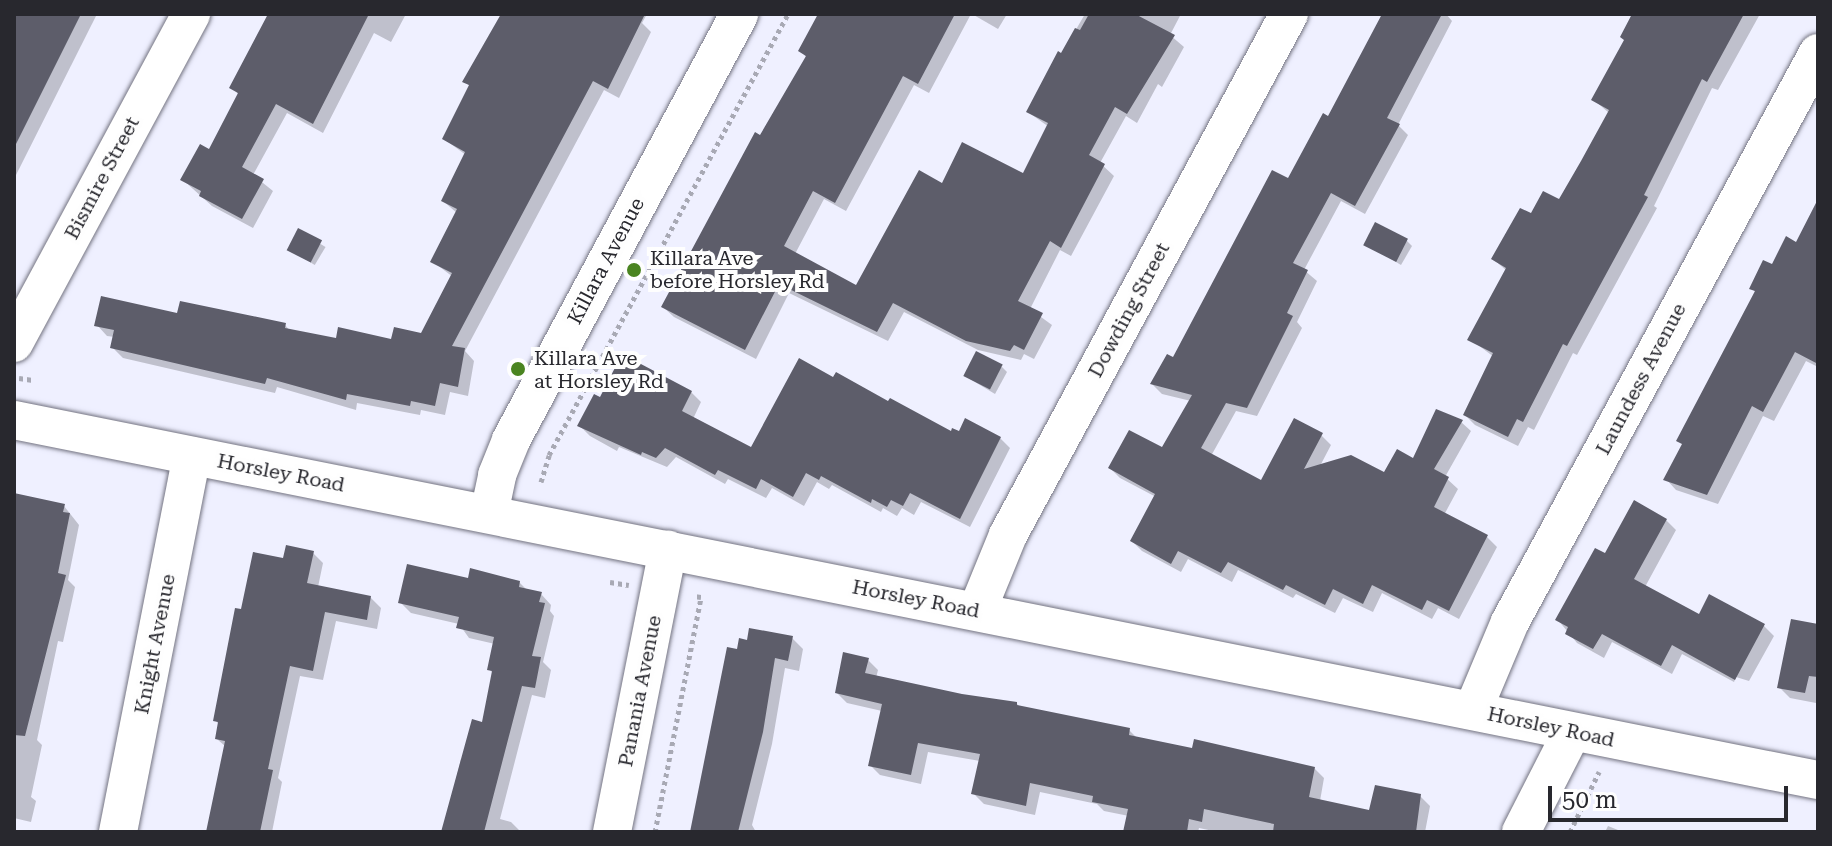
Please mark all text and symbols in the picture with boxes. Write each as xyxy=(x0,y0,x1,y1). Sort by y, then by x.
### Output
street label: Bismire Street xyxy=(60,113,144,243)
street label: Killara Avenue xyxy=(563,194,649,328)
street label: Dowding Street xyxy=(1083,238,1175,382)
place label: Killara Ave before Horsley Rd xyxy=(650,246,825,293)
marker: Killara Ave before Horsley Rd xyxy=(625,261,643,279)
street label: Laundess Avenue xyxy=(1591,299,1691,459)
place label: Killara Ave at Horsley Rd xyxy=(534,346,664,393)
marker: Killara Ave at Horsley Rd xyxy=(509,360,527,378)
street label: Horsley Road xyxy=(215,449,347,497)
street label: Knight Avenue xyxy=(130,572,180,716)
street label: Horsley Road xyxy=(850,575,982,623)
street label: Panania Avenue xyxy=(614,613,666,769)
street label: Horsley Road xyxy=(1485,702,1617,752)
scale bar xyxy=(1552,770,1792,820)
text: 50 m xyxy=(1562,786,1617,814)

